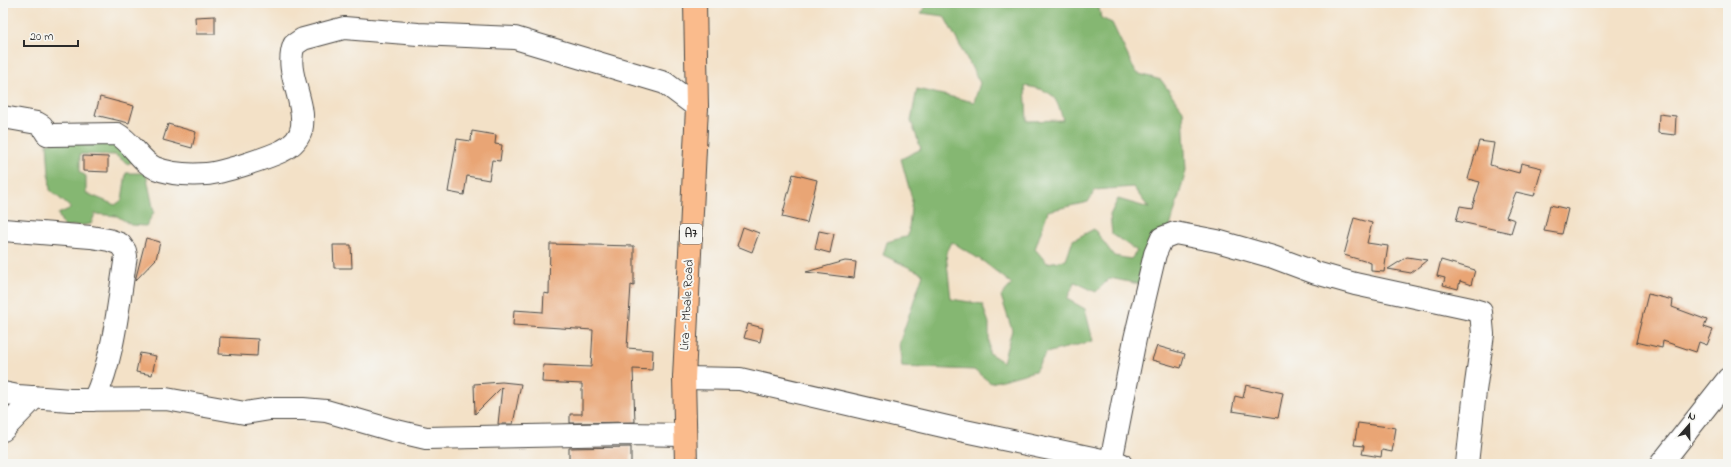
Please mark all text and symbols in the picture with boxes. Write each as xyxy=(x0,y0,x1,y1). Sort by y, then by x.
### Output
scale bar xyxy=(24,22,78,48)
text: 20 m xyxy=(30,28,53,46)
road number: A7 xyxy=(680,224,702,244)
street label: Lira - Mbale Road xyxy=(675,258,699,351)
north arrow xyxy=(1669,405,1709,445)
text: N xyxy=(1686,408,1698,425)

